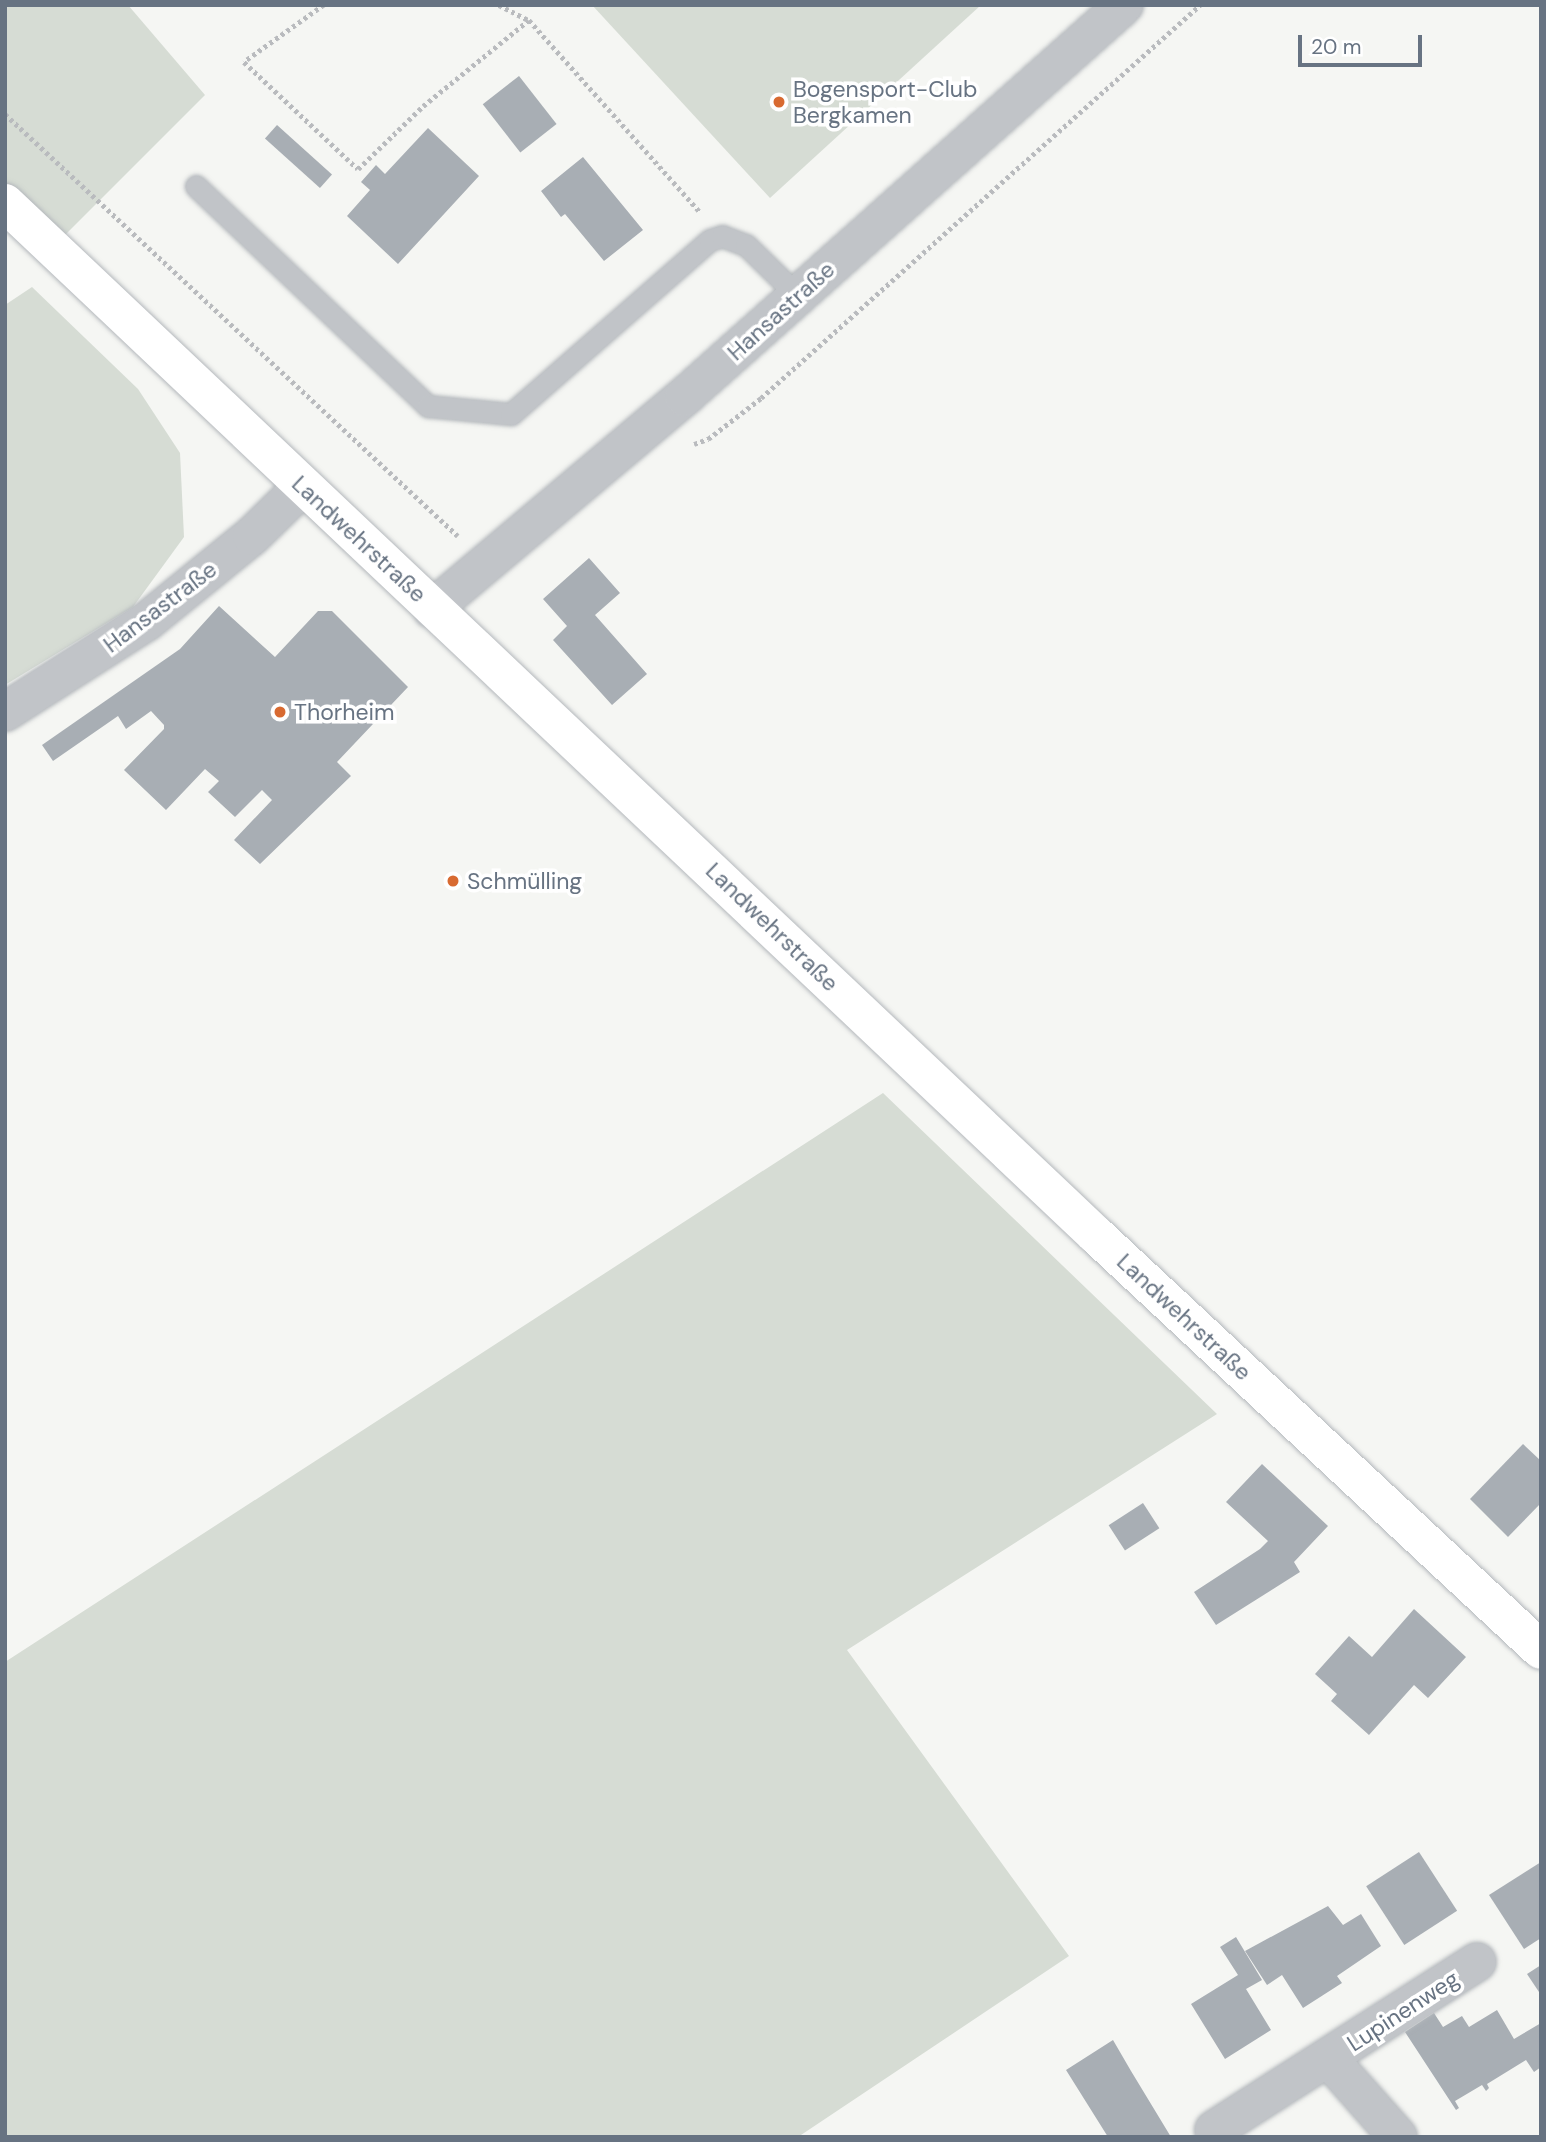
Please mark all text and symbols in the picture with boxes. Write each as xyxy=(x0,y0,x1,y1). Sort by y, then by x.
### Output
scale bar xyxy=(1301,21,1425,65)
text: 20 m xyxy=(1311,33,1362,61)
place label: Bogensport-Club Bergkamen xyxy=(793,75,977,129)
marker: Bogensport-Club Bergkamen xyxy=(771,94,787,110)
street label: Hansastraße xyxy=(722,256,840,366)
street label: Landwehrstraße xyxy=(286,470,432,608)
street label: Hansastraße xyxy=(98,556,222,658)
place label: Thorheim xyxy=(294,698,395,726)
marker: Thorheim xyxy=(272,704,288,720)
street label: Landwehrstraße xyxy=(700,857,844,997)
place label: Schmülling xyxy=(467,867,582,895)
marker: Schmülling xyxy=(445,873,461,889)
street label: Landwehrstraße xyxy=(1111,1248,1257,1386)
street label: Lupinenweg xyxy=(1342,1965,1464,2057)

